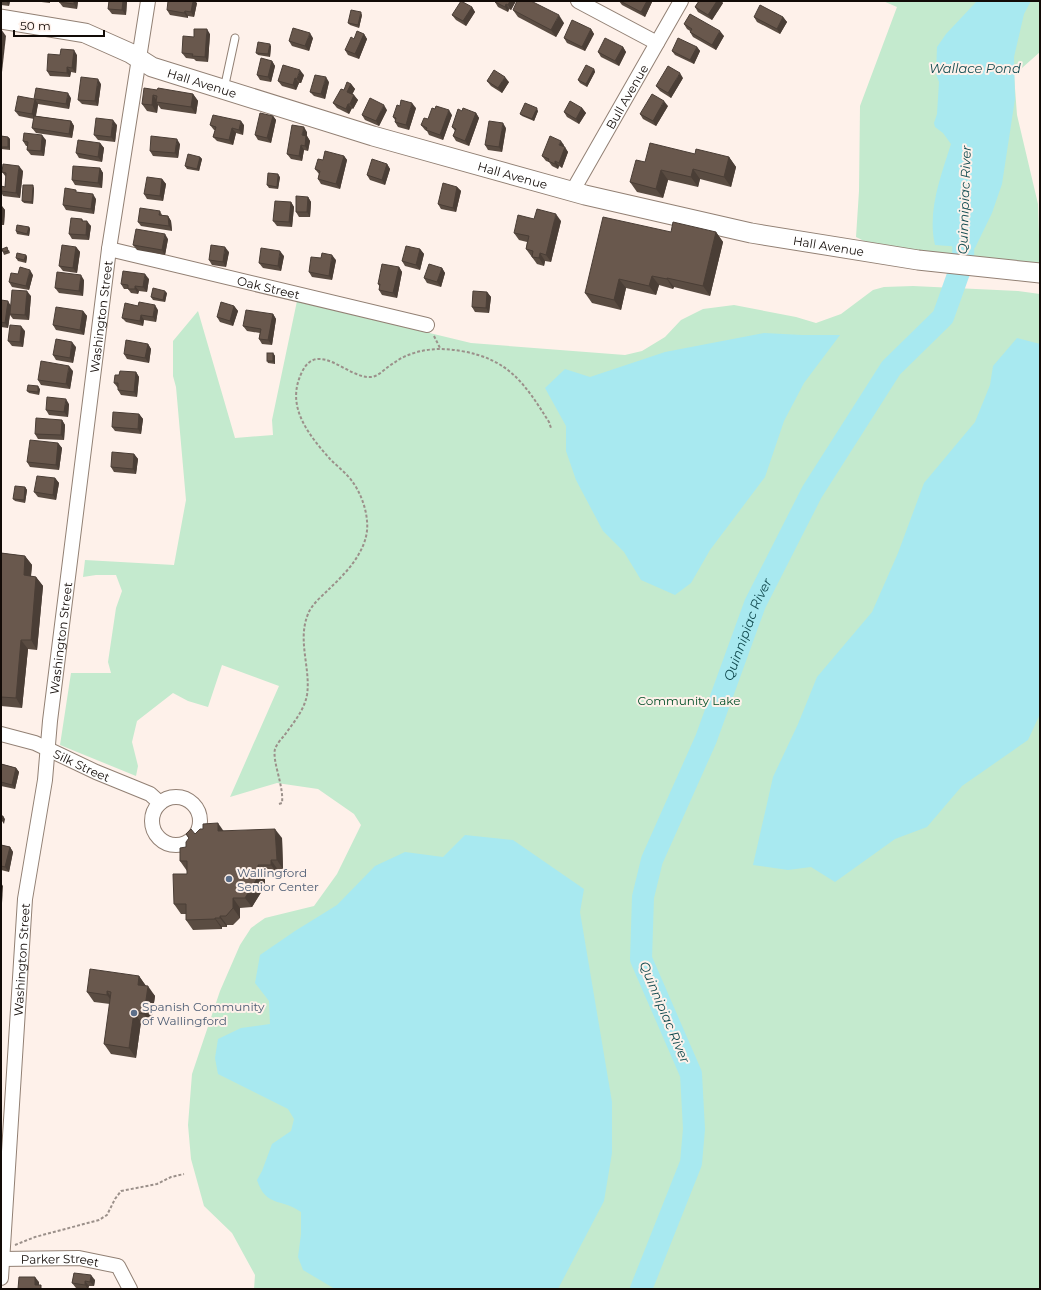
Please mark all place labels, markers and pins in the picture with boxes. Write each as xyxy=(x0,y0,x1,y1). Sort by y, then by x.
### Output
place label: Wallingford Senior Center xyxy=(237,865,319,894)
marker: Wallingford Senior Center xyxy=(224,874,234,884)
place label: Spanish Community of Wallingford xyxy=(142,999,265,1028)
marker: Spanish Community of Wallingford xyxy=(129,1008,139,1018)

